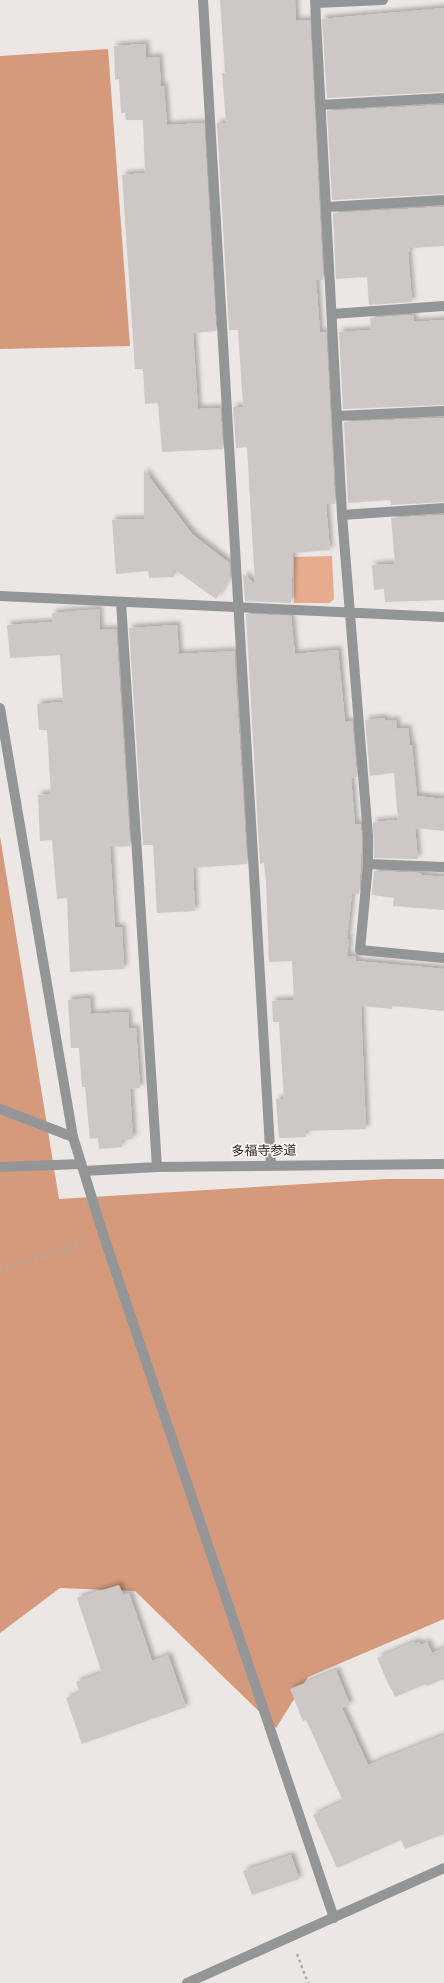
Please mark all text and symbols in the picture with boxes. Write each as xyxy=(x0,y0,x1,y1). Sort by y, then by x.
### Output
street label: 多福寺参道 xyxy=(231,1143,297,1161)

